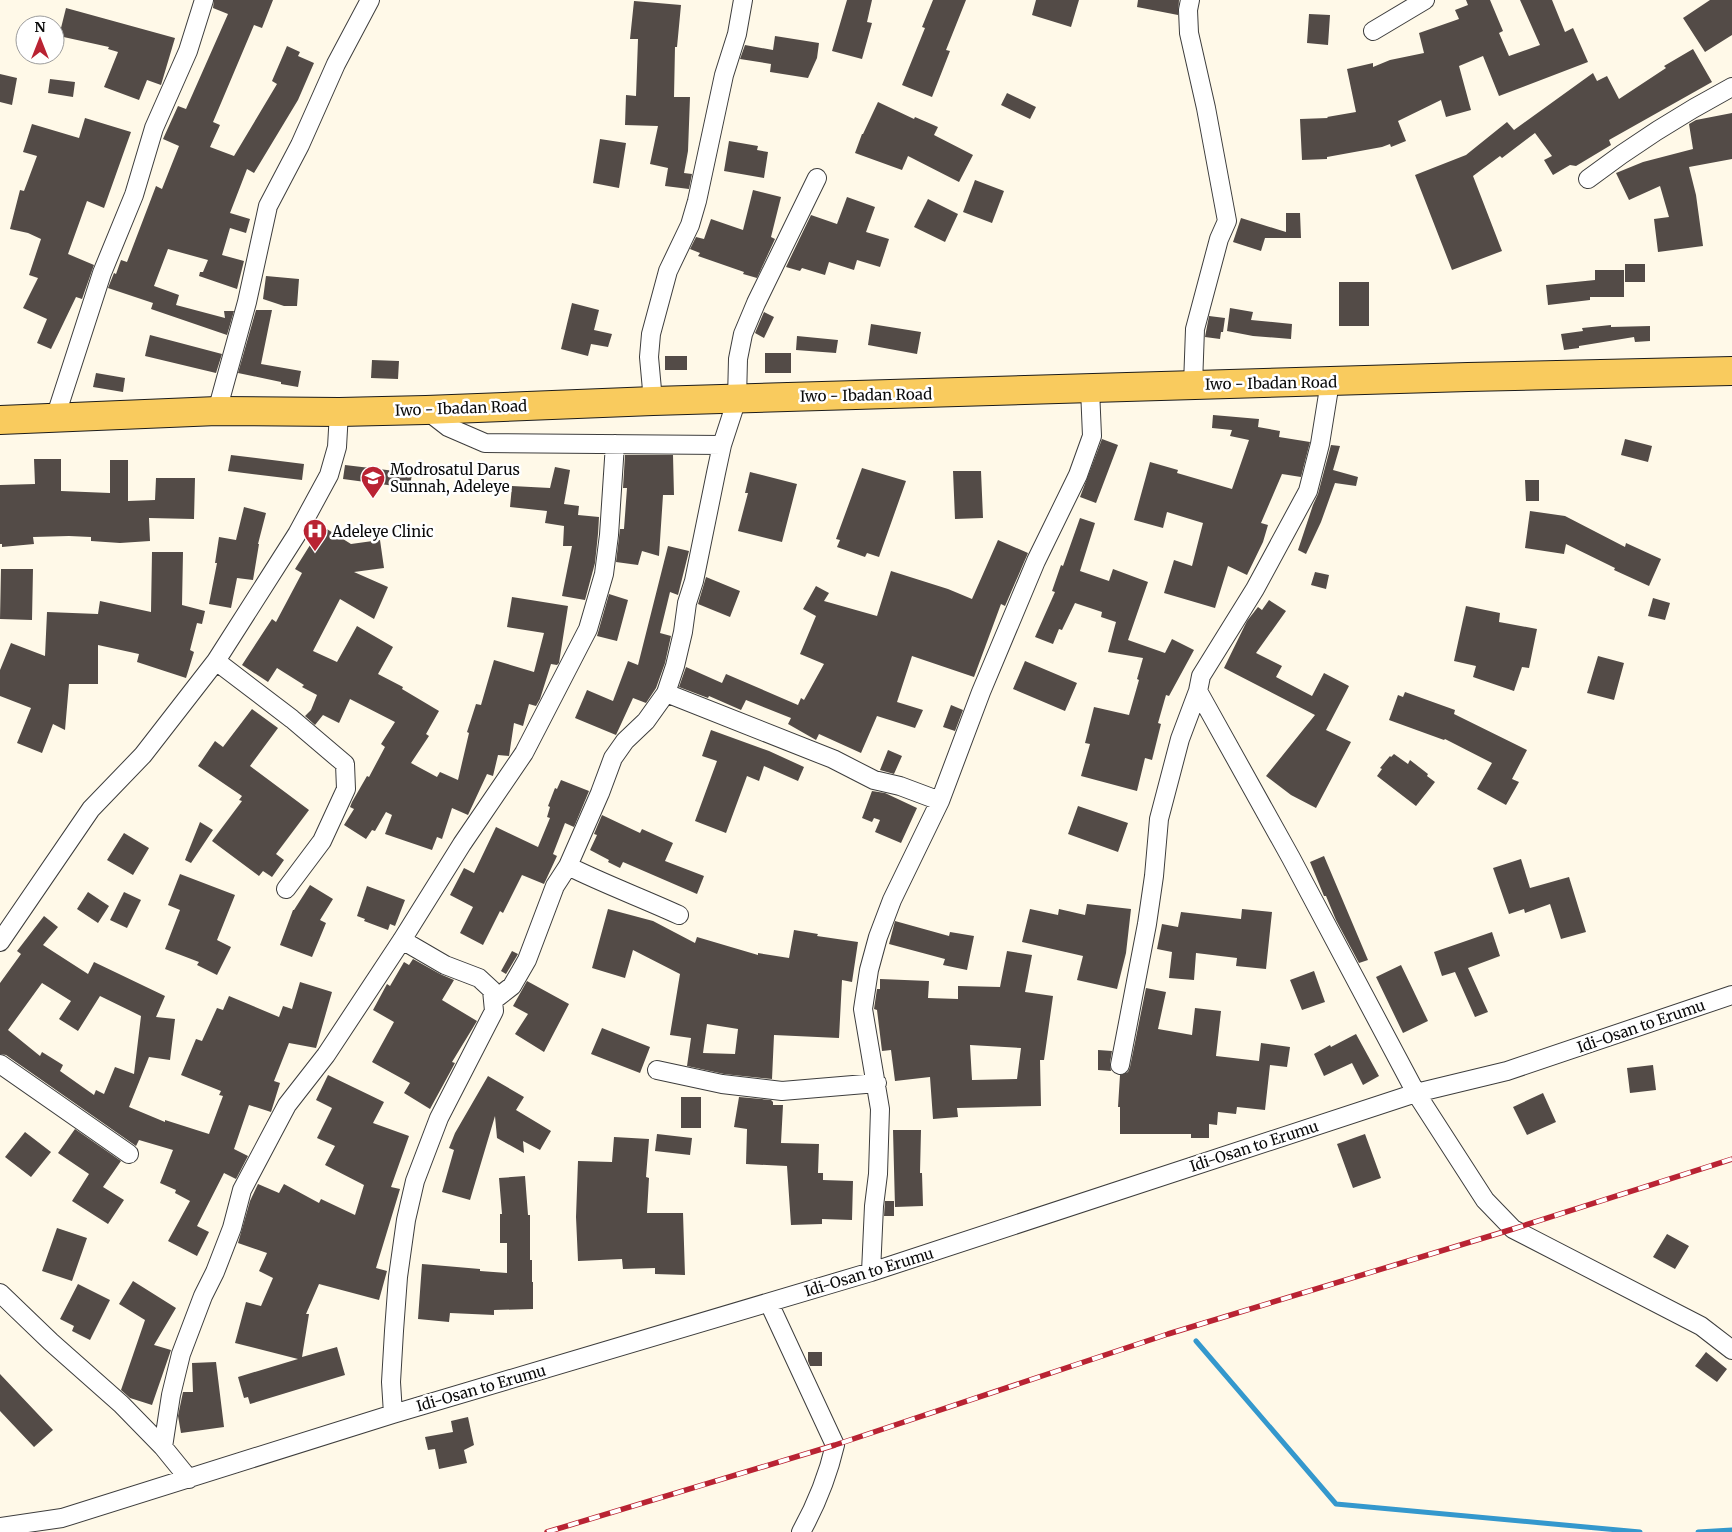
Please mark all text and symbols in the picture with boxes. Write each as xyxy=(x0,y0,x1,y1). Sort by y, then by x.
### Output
north arrow xyxy=(15,15,65,65)
text: N xyxy=(34,18,46,36)
street label: Iwo - Ibadan Road xyxy=(1205,372,1337,394)
street label: Iwo - Ibadan Road xyxy=(800,384,932,406)
street label: Iwo - Ibadan Road xyxy=(395,396,527,420)
place label: Modrosatul Darus Sunnah, Adeleye xyxy=(390,460,520,496)
school or university icon: Modrosatul Darus Sunnah, Adeleye xyxy=(360,465,386,499)
hospital icon: Adeleye Clinic xyxy=(302,518,328,552)
place label: Adeleye Clinic xyxy=(331,522,434,541)
street label: Idi-Osan to Erumu xyxy=(1575,995,1707,1057)
street label: Idi-Osan to Erumu xyxy=(1187,1116,1321,1176)
street label: Idi-Osan to Erumu xyxy=(802,1243,936,1301)
street label: Idi-Osan to Erumu xyxy=(414,1360,548,1416)

